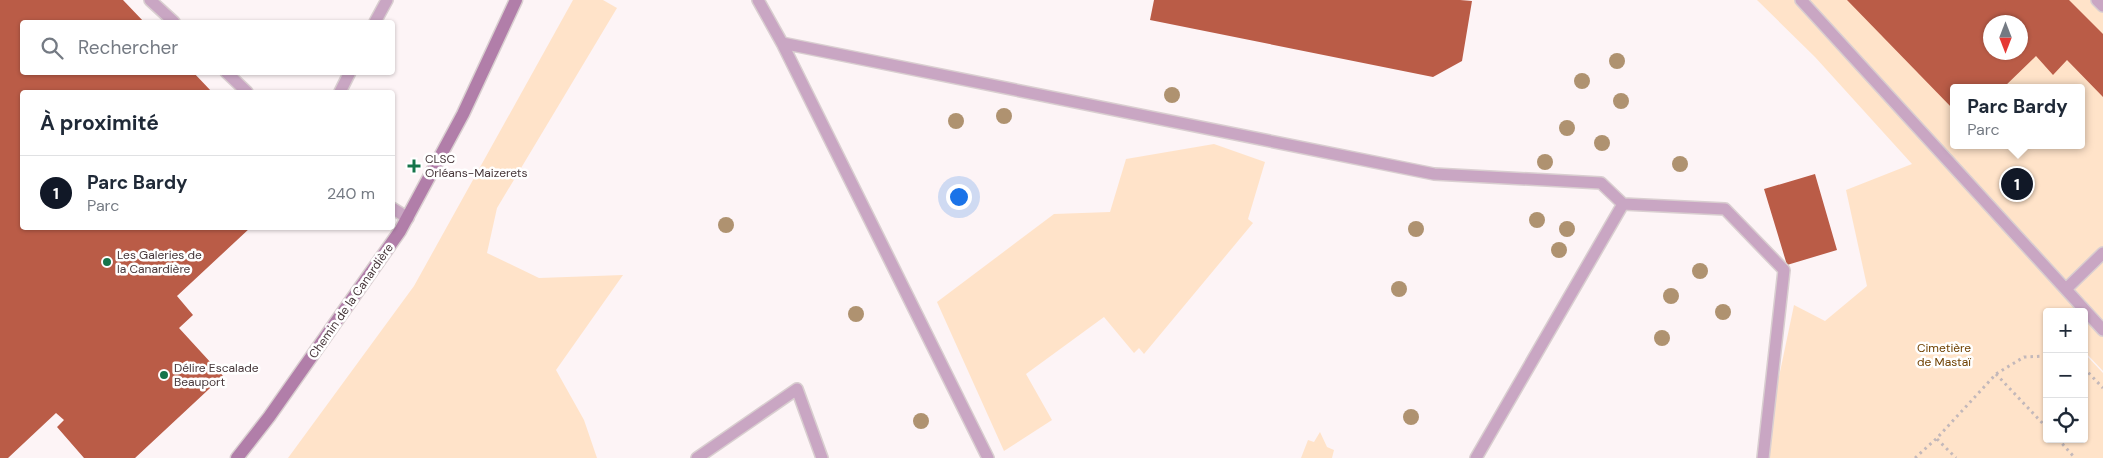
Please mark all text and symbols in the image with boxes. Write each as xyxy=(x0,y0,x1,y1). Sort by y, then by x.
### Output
north arrow xyxy=(1983,15,2028,60)
search box xyxy=(20,20,395,75)
icon: search xyxy=(38,34,66,62)
text: Rechercher xyxy=(78,35,178,60)
popup xyxy=(1950,84,2085,149)
text: Parc Bardy xyxy=(1967,94,2068,119)
text: À proximité xyxy=(40,109,159,137)
text: Parc xyxy=(1967,119,2000,140)
place label: CLSC Orléans-Maizerets xyxy=(425,151,528,181)
marker: CLSC Orléans-Maizerets xyxy=(407,159,421,173)
pin: 1 xyxy=(2001,165,2033,203)
text: Parc Bardy xyxy=(87,170,188,195)
text: 1 xyxy=(53,183,59,204)
text: 240 m xyxy=(327,183,375,204)
your location xyxy=(946,184,972,210)
text: Parc xyxy=(87,195,119,216)
street label: Chemin de la Canardière xyxy=(305,240,397,362)
place label: Les Galeries de la Canardière xyxy=(117,247,202,277)
marker: Les Galeries de la Canardière xyxy=(101,256,113,268)
map controls xyxy=(2043,308,2088,443)
button: + xyxy=(2043,308,2088,353)
park label: Cimetière de Mastaï xyxy=(1917,340,1971,370)
button: − xyxy=(2043,353,2088,398)
place label: Délire Escalade Beauport xyxy=(174,360,259,390)
marker: Délire Escalade Beauport xyxy=(158,369,170,381)
button: locate xyxy=(2043,398,2088,443)

